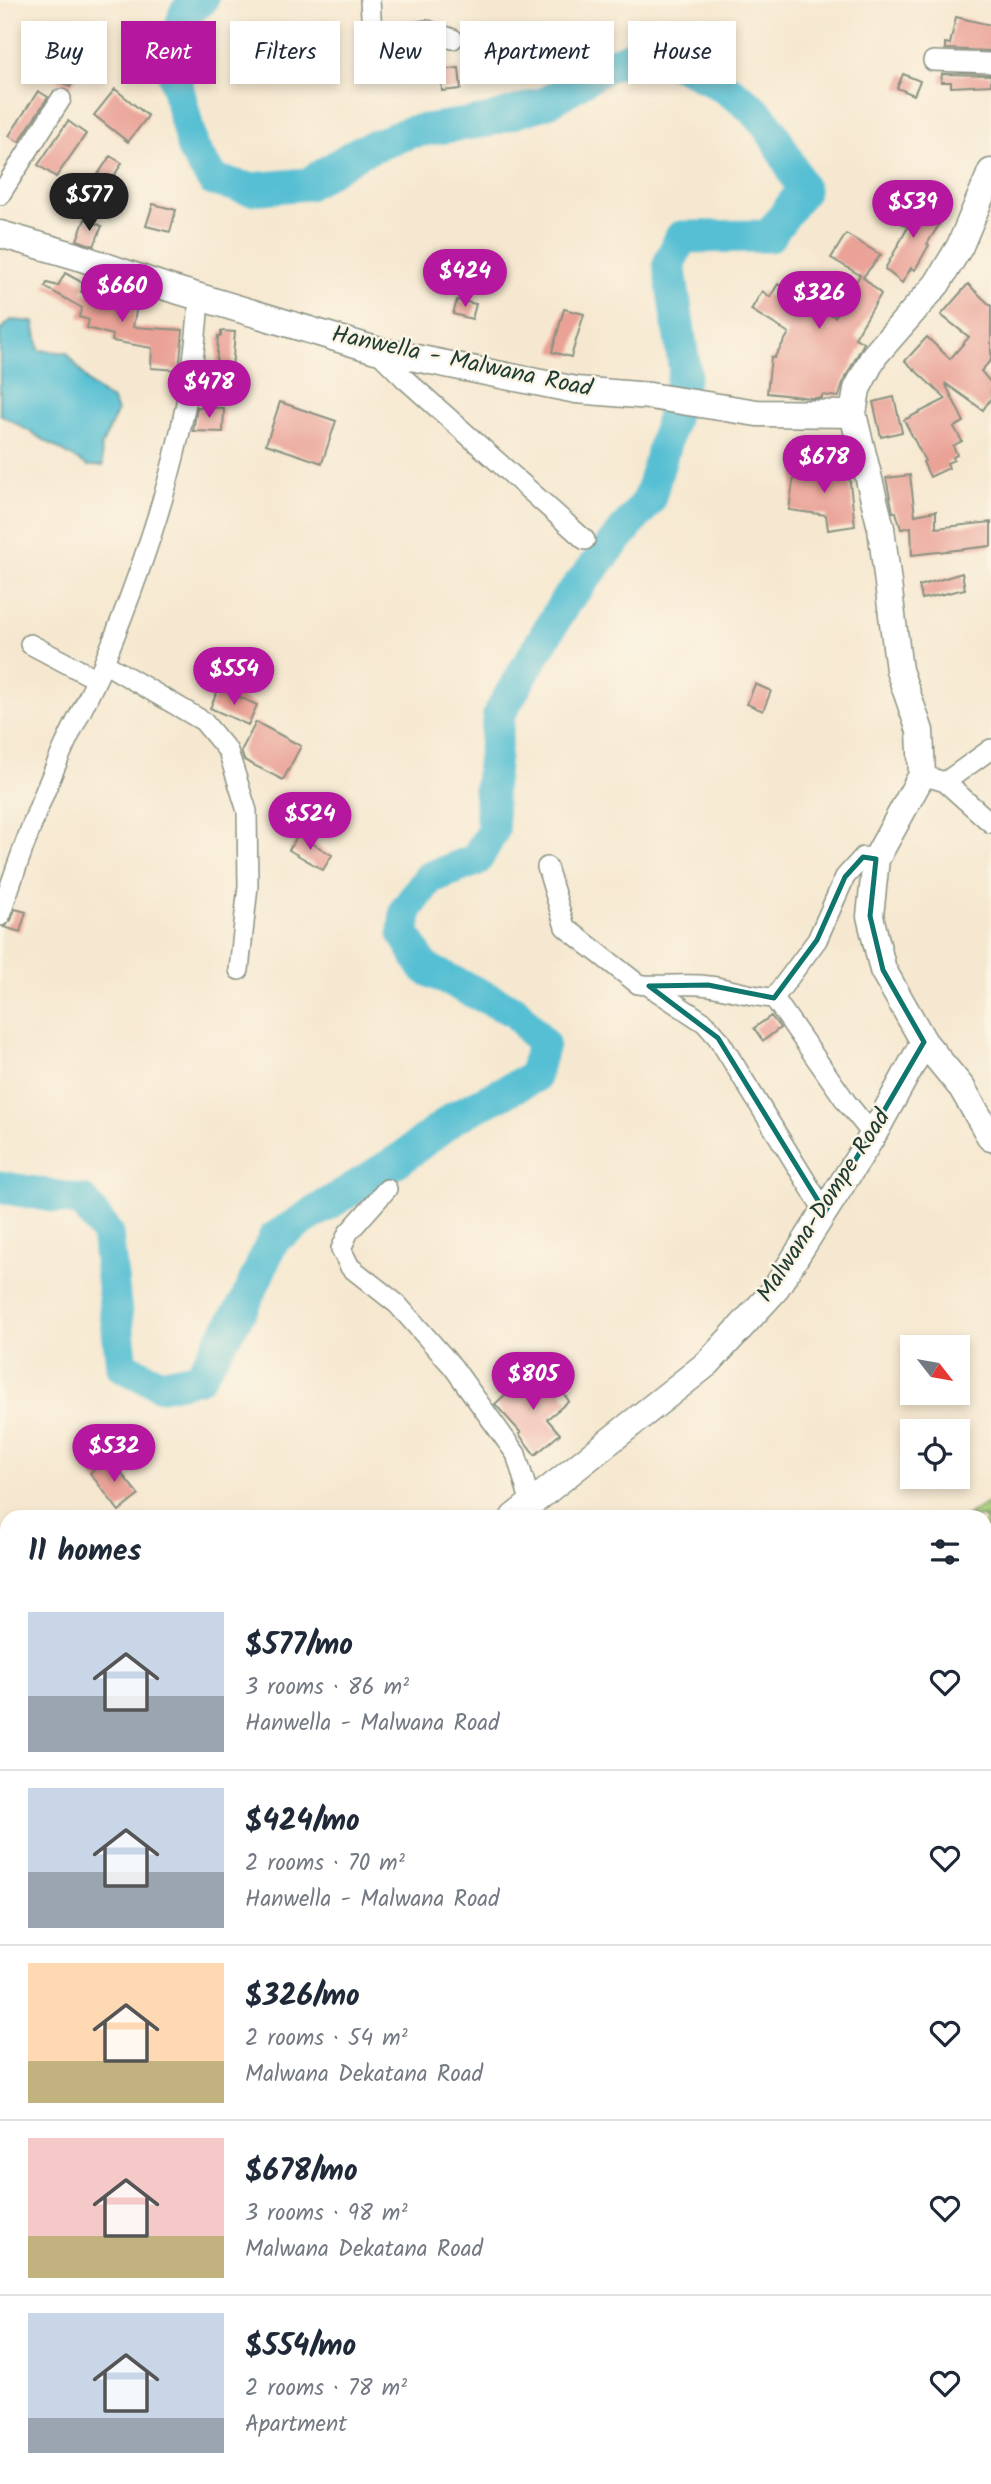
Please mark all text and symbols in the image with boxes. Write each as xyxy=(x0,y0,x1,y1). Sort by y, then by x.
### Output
chip: Buy xyxy=(21,21,107,84)
chip: Rent xyxy=(121,21,216,84)
chip: Filters xyxy=(230,21,340,84)
chip: New xyxy=(354,21,446,84)
chip: Apartment xyxy=(460,21,614,84)
chip: House xyxy=(628,21,736,84)
pin: $577 xyxy=(48,174,130,233)
text: $577 xyxy=(66,178,112,214)
pin: $539 xyxy=(872,180,954,240)
text: $539 xyxy=(888,185,938,221)
pin: $424 xyxy=(424,250,506,309)
text: $424 xyxy=(439,254,491,290)
pin: $660 xyxy=(81,264,163,324)
text: $660 xyxy=(97,269,147,305)
pin: $326 xyxy=(778,272,860,331)
text: $326 xyxy=(793,276,845,312)
street label: Hanwella - Malwana Road xyxy=(328,315,597,409)
pin: $478 xyxy=(168,360,250,420)
text: $478 xyxy=(184,365,234,401)
pin: $678 xyxy=(783,435,865,495)
text: $678 xyxy=(799,440,849,476)
pin: $554 xyxy=(193,648,275,707)
text: $554 xyxy=(209,652,259,688)
pin: $524 xyxy=(269,792,351,852)
text: $524 xyxy=(284,797,336,833)
street label: Malwana-Dompe Road xyxy=(747,1101,902,1311)
north arrow xyxy=(900,1335,970,1405)
map controls xyxy=(900,1335,970,1489)
pin: $805 xyxy=(492,1352,574,1412)
text: $805 xyxy=(508,1357,558,1393)
button: locate xyxy=(900,1419,970,1489)
pin: $532 xyxy=(73,1424,155,1484)
text: $532 xyxy=(88,1429,140,1465)
text: 11 homes xyxy=(28,1528,141,1576)
icon: filters xyxy=(926,1533,964,1571)
text: $577/mo xyxy=(245,1622,353,1670)
icon: home xyxy=(84,1640,168,1724)
icon: heart xyxy=(926,1663,964,1701)
text: 3 rooms · 86 m² xyxy=(245,1670,409,1706)
text: Hanwella - Malwana Road xyxy=(245,1706,500,1742)
text: $424/mo xyxy=(245,1798,360,1846)
icon: home xyxy=(84,1816,168,1900)
icon: heart xyxy=(926,1839,964,1877)
text: 2 rooms · 70 m² xyxy=(245,1846,405,1882)
text: Hanwella - Malwana Road xyxy=(245,1882,500,1918)
text: $326/mo xyxy=(245,1973,360,2021)
icon: home xyxy=(84,1991,168,2075)
icon: heart xyxy=(926,2014,964,2052)
text: 2 rooms · 54 m² xyxy=(245,2021,408,2057)
text: Malwana Dekatana Road xyxy=(245,2057,483,2093)
text: $678/mo xyxy=(245,2148,358,2196)
icon: home xyxy=(84,2166,168,2250)
icon: heart xyxy=(926,2189,964,2227)
text: 3 rooms · 98 m² xyxy=(245,2196,408,2232)
text: Malwana Dekatana Road xyxy=(245,2232,483,2268)
text: $554/mo xyxy=(245,2323,356,2371)
icon: home xyxy=(84,2341,168,2425)
icon: heart xyxy=(926,2364,964,2402)
text: 2 rooms · 78 m² xyxy=(245,2371,407,2407)
text: Apartment xyxy=(245,2407,347,2443)

